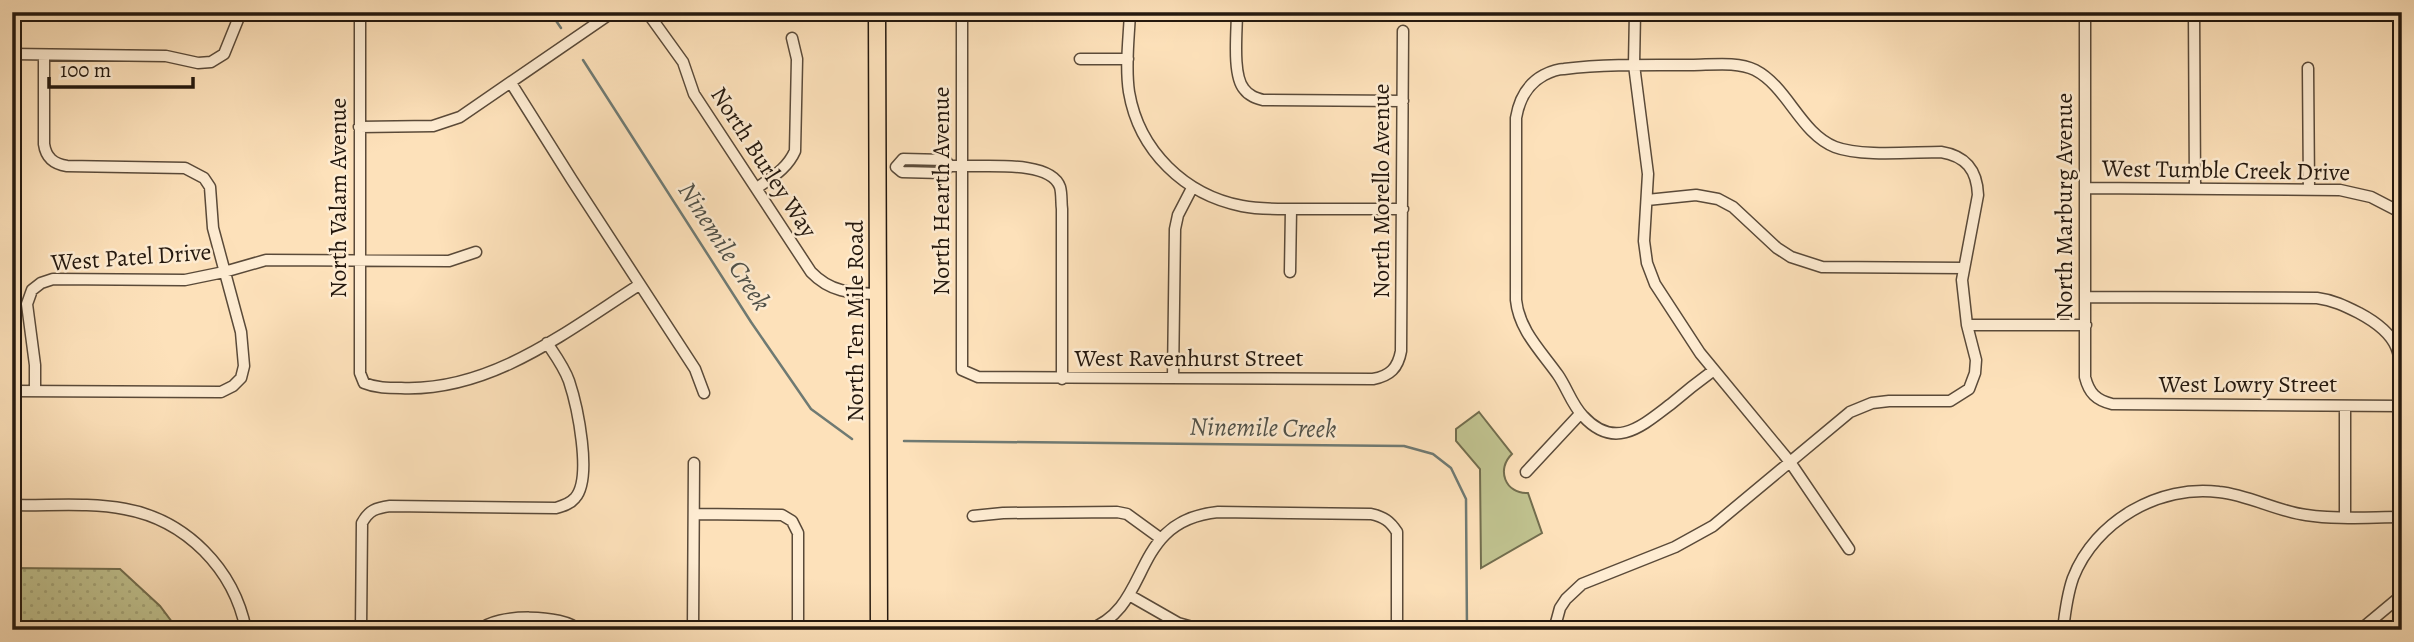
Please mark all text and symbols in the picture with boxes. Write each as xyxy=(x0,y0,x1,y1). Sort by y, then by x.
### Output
scale bar xyxy=(49,46,192,90)
text: 100 m xyxy=(60,56,111,84)
street label: North Burley Way xyxy=(703,80,825,244)
street label: North Morello Avenue xyxy=(1365,84,1397,298)
street label: North Hearth Avenue xyxy=(925,86,957,296)
street label: North Marburg Avenue xyxy=(2048,93,2080,319)
street label: North Valam Avenue xyxy=(322,98,354,298)
street label: West Tumble Creek Drive xyxy=(2101,152,2350,188)
water label: Ninemile Creek xyxy=(670,175,779,317)
street label: North Ten Mile Road xyxy=(839,220,871,422)
street label: West Patel Drive xyxy=(49,235,212,279)
street label: West Ravenhurst Street xyxy=(1073,342,1304,374)
street label: West Lowry Street xyxy=(2158,368,2337,400)
water label: Ninemile Creek xyxy=(1189,409,1337,446)

